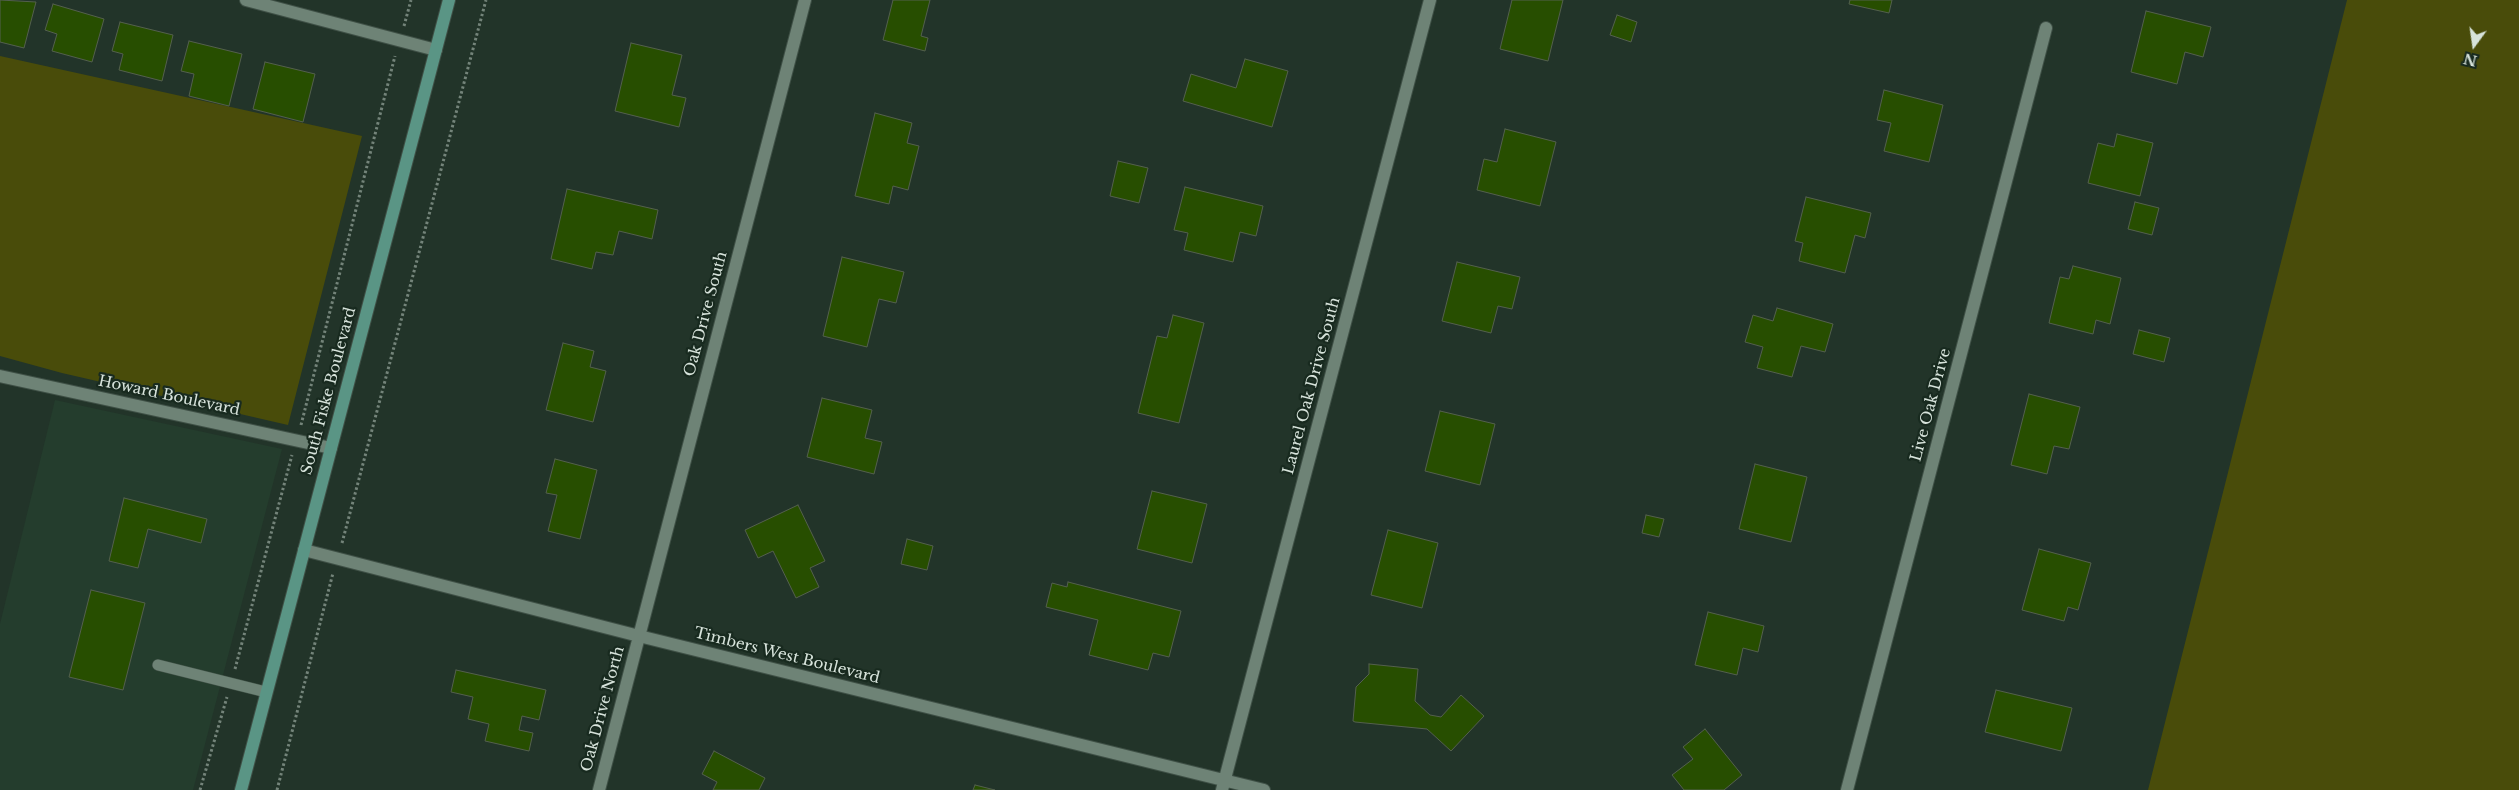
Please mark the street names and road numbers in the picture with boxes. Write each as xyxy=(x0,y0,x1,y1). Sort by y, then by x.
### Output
street label: Oak Drive South xyxy=(681,250,731,378)
street label: Laurel Oak Drive South xyxy=(1280,295,1344,477)
street label: South Fiske Boulevard xyxy=(298,305,360,477)
street label: Live Oak Drive xyxy=(1907,346,1955,464)
street label: Howard Boulevard xyxy=(96,372,242,420)
street label: Timbers West Boulevard xyxy=(692,624,882,688)
street label: Oak Drive North xyxy=(578,644,628,774)

